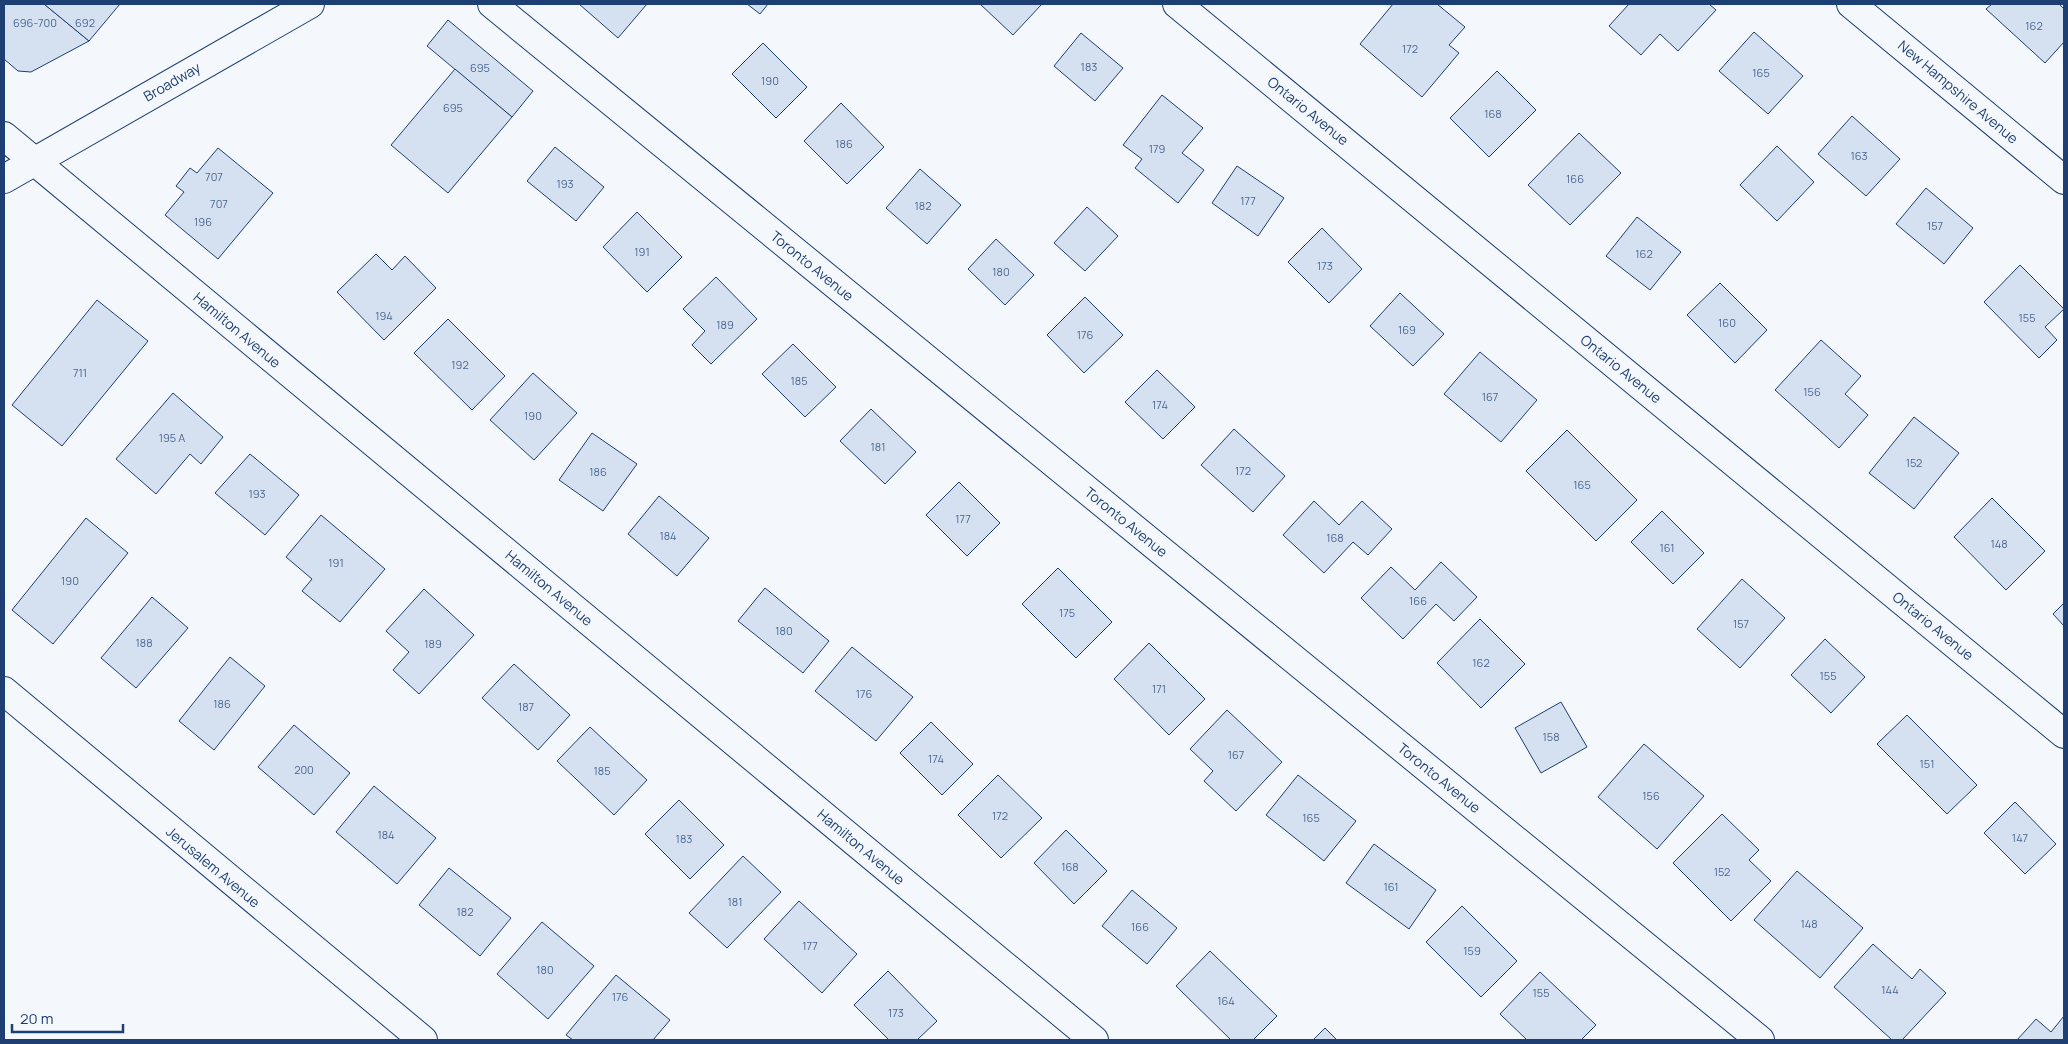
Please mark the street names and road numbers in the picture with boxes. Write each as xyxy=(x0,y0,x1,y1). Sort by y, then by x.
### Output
street label: New Hampshire Avenue xyxy=(1894,36,2022,148)
street label: Broadway xyxy=(140,57,204,106)
street label: Ontario Avenue xyxy=(1264,72,1353,149)
street label: Toronto Avenue xyxy=(767,226,858,305)
street label: Hamilton Avenue xyxy=(190,287,285,372)
street label: Ontario Avenue xyxy=(1577,330,1666,407)
street label: Toronto Avenue xyxy=(1081,482,1172,561)
street label: Hamilton Avenue xyxy=(502,545,597,630)
street label: Ontario Avenue xyxy=(1889,587,1978,664)
street label: Toronto Avenue xyxy=(1394,738,1485,817)
street label: Hamilton Avenue xyxy=(814,804,909,889)
street label: Jerusalem Avenue xyxy=(162,822,264,912)

